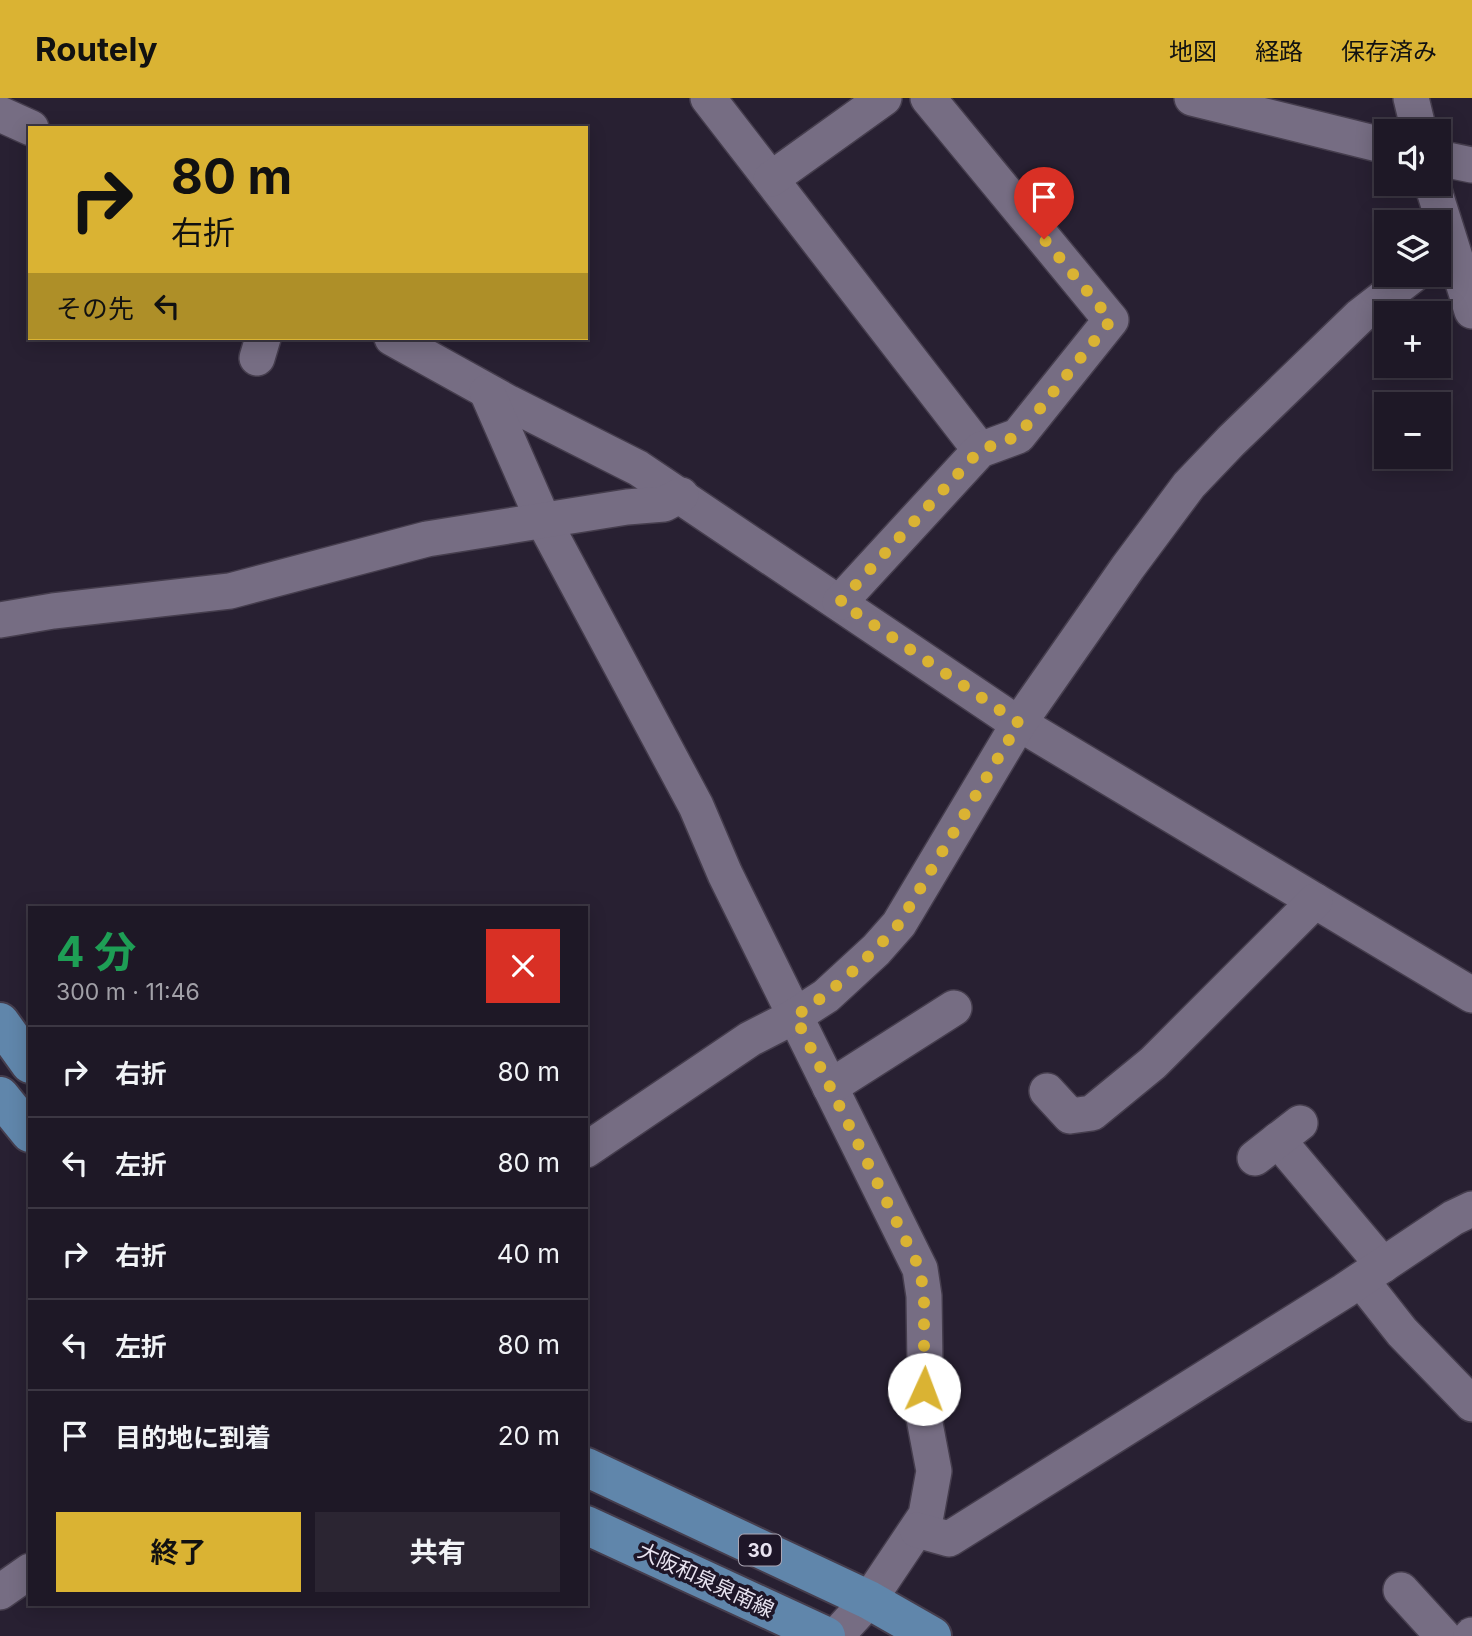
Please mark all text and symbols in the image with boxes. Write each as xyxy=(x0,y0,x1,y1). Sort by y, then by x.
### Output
text: Routely xyxy=(35,29,158,69)
text: 地図 xyxy=(1169,37,1217,66)
text: 経路 xyxy=(1255,37,1303,66)
text: 保存済み xyxy=(1341,37,1437,66)
map controls xyxy=(1374,119,1451,469)
button: sound xyxy=(1374,119,1451,196)
text: 80 m xyxy=(171,147,292,206)
icon: right xyxy=(56,154,147,245)
pin xyxy=(1014,167,1074,239)
icon: arrive xyxy=(1025,178,1063,216)
button: layers xyxy=(1374,210,1451,287)
text: 右折 xyxy=(171,213,235,252)
icon: left xyxy=(148,287,186,325)
text: その先 xyxy=(56,293,134,324)
button: + xyxy=(1374,301,1451,378)
button: − xyxy=(1374,392,1451,469)
text: 4 分 xyxy=(56,926,136,977)
button: close xyxy=(486,929,560,1003)
text: 300 m · 11:46 xyxy=(56,978,200,1006)
icon: right xyxy=(56,1053,94,1091)
text: 80 m xyxy=(497,1056,560,1087)
text: 右折 xyxy=(115,1058,167,1089)
icon: left xyxy=(56,1144,94,1182)
text: 80 m xyxy=(497,1147,560,1178)
text: 左折 xyxy=(115,1149,167,1180)
icon: right xyxy=(56,1235,94,1273)
text: 40 m xyxy=(497,1238,560,1269)
text: 右折 xyxy=(115,1240,167,1271)
icon: left xyxy=(56,1326,94,1364)
text: 80 m xyxy=(497,1329,560,1360)
text: 左折 xyxy=(115,1331,167,1362)
position arrow xyxy=(887,1352,961,1426)
icon: arrive xyxy=(56,1417,94,1455)
text: 20 m xyxy=(498,1420,560,1451)
text: 目的地に到着 xyxy=(115,1422,271,1453)
button: 終了 xyxy=(56,1512,301,1592)
button: 共有 xyxy=(315,1512,560,1592)
road number: 30 xyxy=(739,1534,781,1566)
street label: 大阪和泉泉南線 xyxy=(634,1538,778,1622)

